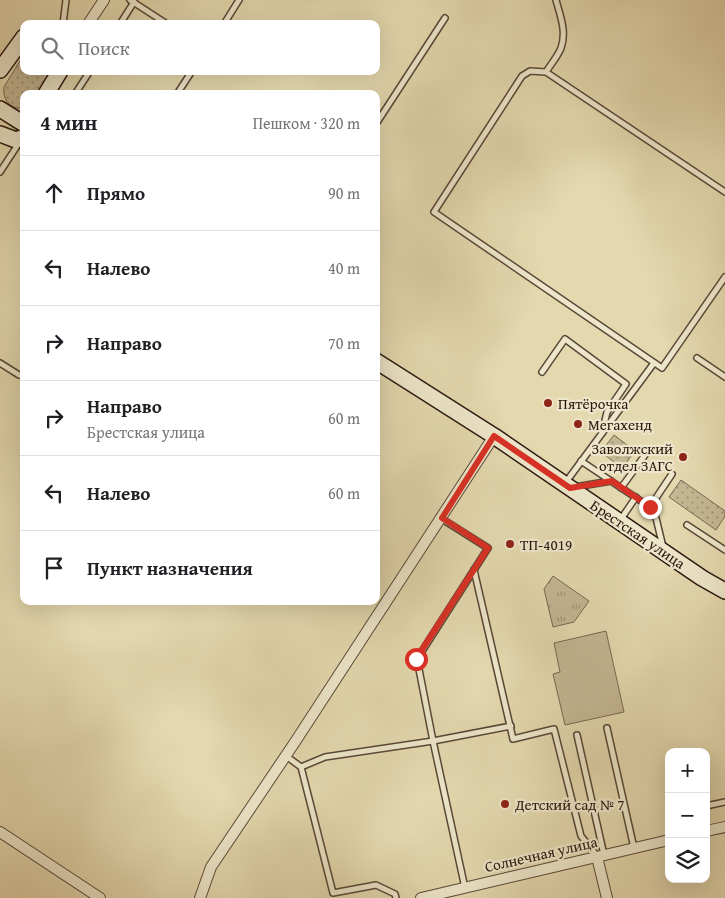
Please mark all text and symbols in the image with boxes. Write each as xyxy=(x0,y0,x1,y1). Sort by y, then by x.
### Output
search box xyxy=(20,20,380,75)
icon: search xyxy=(38,34,66,62)
text: Поиск xyxy=(78,34,130,62)
text: 4 мин xyxy=(40,107,97,138)
text: Пешком · 320 m xyxy=(253,111,360,135)
icon: ahead xyxy=(40,179,68,207)
text: Прямо xyxy=(87,179,145,207)
text: 90 m xyxy=(328,181,360,205)
icon: left xyxy=(40,254,68,282)
text: Налево xyxy=(87,254,150,282)
text: 40 m xyxy=(328,256,360,280)
icon: right xyxy=(40,329,68,357)
text: Направо xyxy=(87,329,162,357)
text: 70 m xyxy=(328,331,360,355)
text: Направо xyxy=(87,392,162,420)
place label: Пятёрочка xyxy=(558,393,629,414)
marker: Пятёрочка xyxy=(542,397,554,409)
icon: right xyxy=(40,404,68,432)
text: 60 m xyxy=(328,406,360,430)
place label: Мегахенд xyxy=(588,414,652,435)
marker: Мегахенд xyxy=(572,418,584,430)
text: Брестская улица xyxy=(87,420,205,444)
place label: Заволжский отдел ЗАГС xyxy=(592,438,673,476)
marker: Заволжский отдел ЗАГС xyxy=(677,451,689,463)
icon: left xyxy=(40,479,68,507)
text: Налево xyxy=(87,479,150,507)
text: 60 m xyxy=(328,481,360,505)
street label: Брестская улица xyxy=(586,494,690,574)
route end xyxy=(639,496,662,519)
place label: ТП-4019 xyxy=(520,534,572,555)
marker: ТП-4019 xyxy=(504,538,516,550)
icon: arrive xyxy=(40,554,68,582)
text: Пункт назначения xyxy=(87,554,253,582)
route start xyxy=(405,648,428,671)
map controls xyxy=(665,748,710,883)
button: + xyxy=(665,748,710,793)
button: − xyxy=(665,793,710,838)
place label: Детский сад № 7 xyxy=(514,794,624,815)
marker: Детский сад № 7 xyxy=(499,798,511,810)
street label: Солнечная улица xyxy=(483,831,600,877)
button: layers xyxy=(665,838,710,883)

